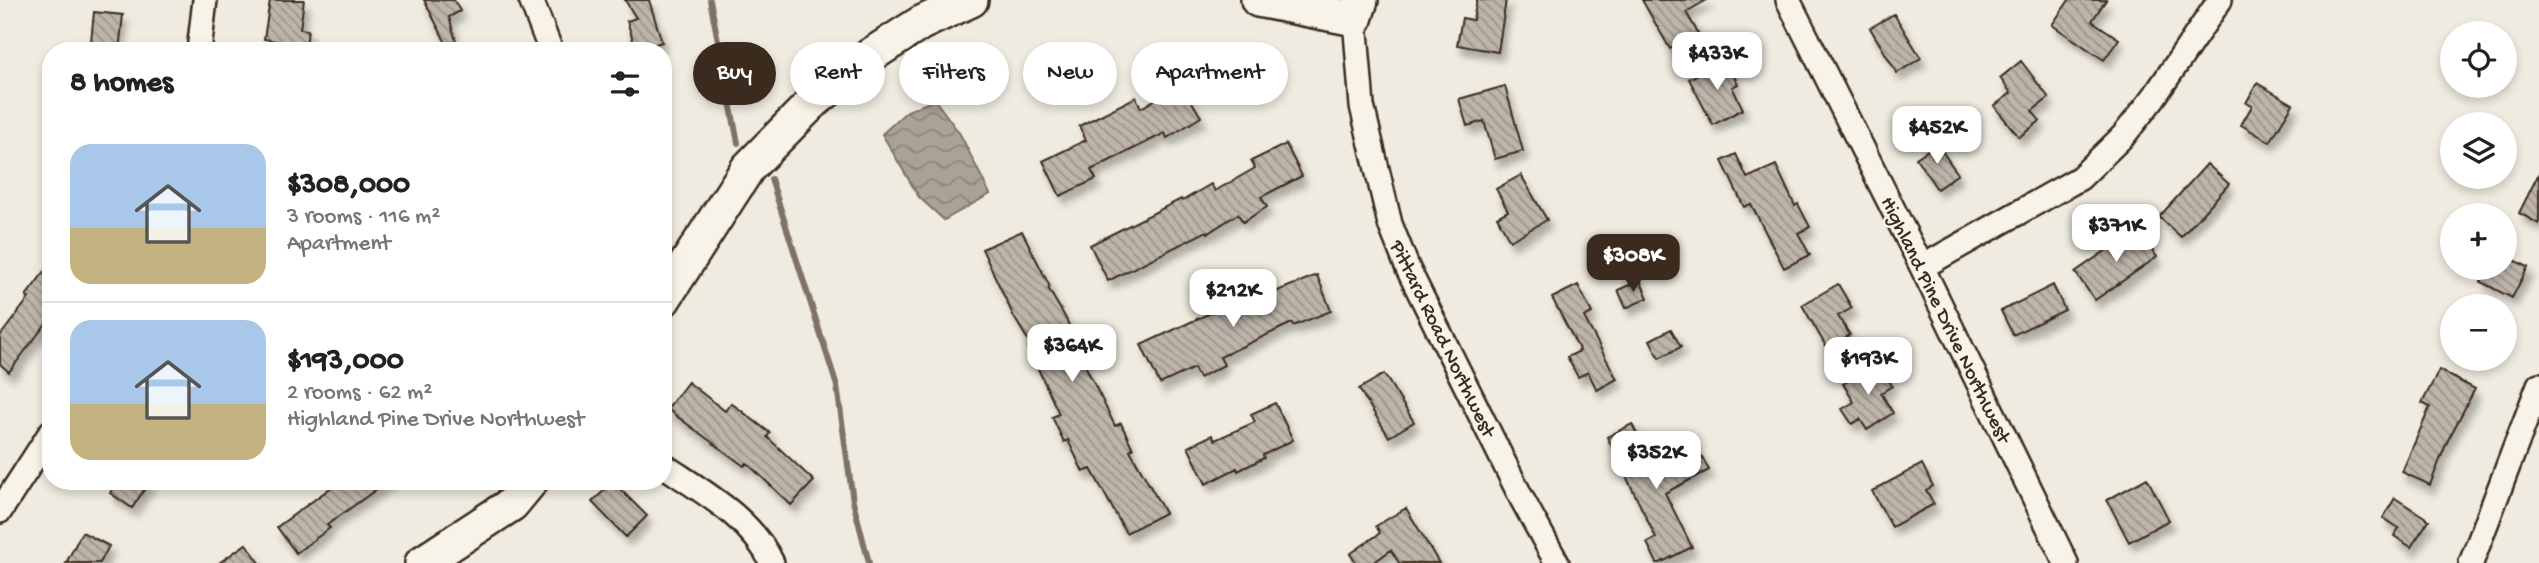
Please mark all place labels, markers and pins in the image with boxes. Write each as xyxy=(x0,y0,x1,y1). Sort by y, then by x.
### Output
pin: $433K xyxy=(1668,32,1766,92)
pin: $452K xyxy=(1888,106,1986,166)
pin: $371K xyxy=(2067,204,2165,264)
pin: $308K xyxy=(1584,234,1682,294)
pin: $212K xyxy=(1184,270,1282,329)
pin: $364K xyxy=(1023,324,1121,384)
pin: $193K xyxy=(1819,338,1917,397)
pin: $352K xyxy=(1607,432,1705,491)

